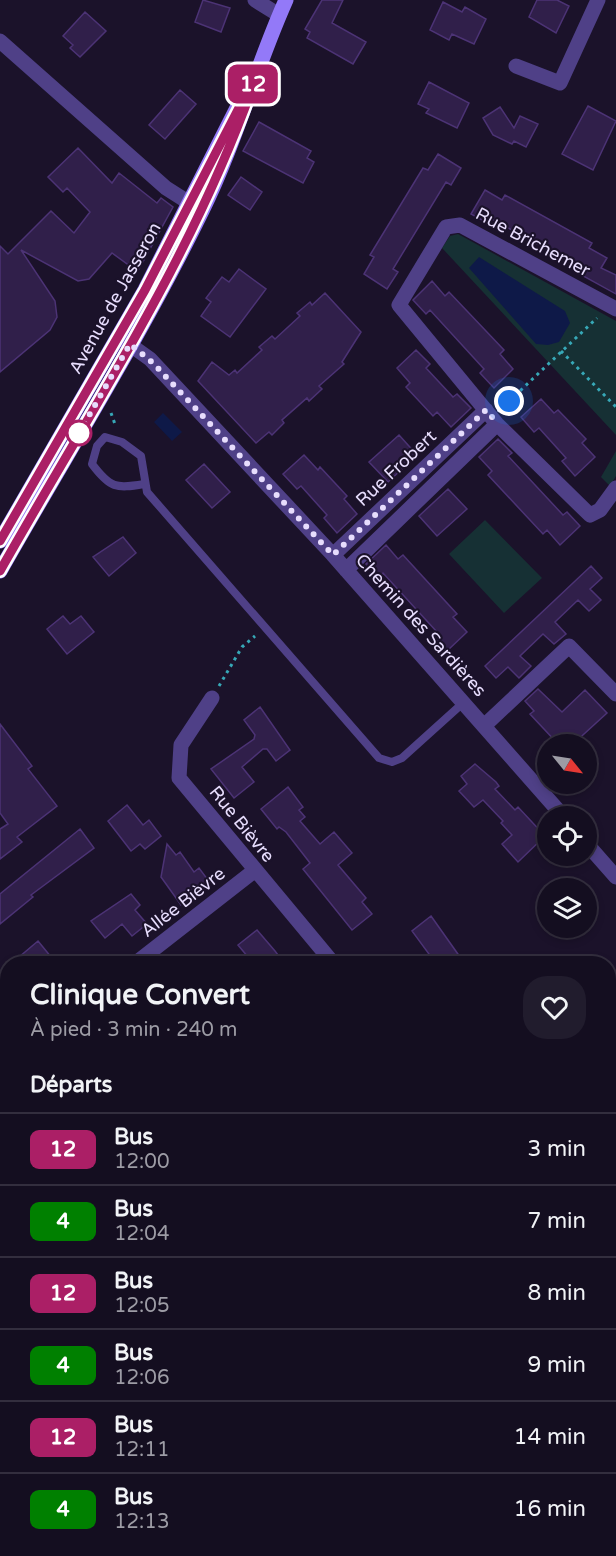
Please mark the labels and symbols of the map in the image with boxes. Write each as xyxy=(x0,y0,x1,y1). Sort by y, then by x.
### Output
line badge: 12 xyxy=(226,64,280,104)
street label: Rue Brichemer xyxy=(472,203,594,282)
street label: Avenue de Jasseron xyxy=(64,218,166,378)
your location xyxy=(494,386,524,416)
unlabelled marker xyxy=(66,420,92,446)
street label: Rue Frobert xyxy=(351,425,441,511)
street label: Chemin des Sardières xyxy=(351,549,491,701)
north arrow xyxy=(537,734,597,794)
street label: Rue Bièvre xyxy=(205,781,279,867)
street label: Allée Bièvre xyxy=(137,862,229,942)

